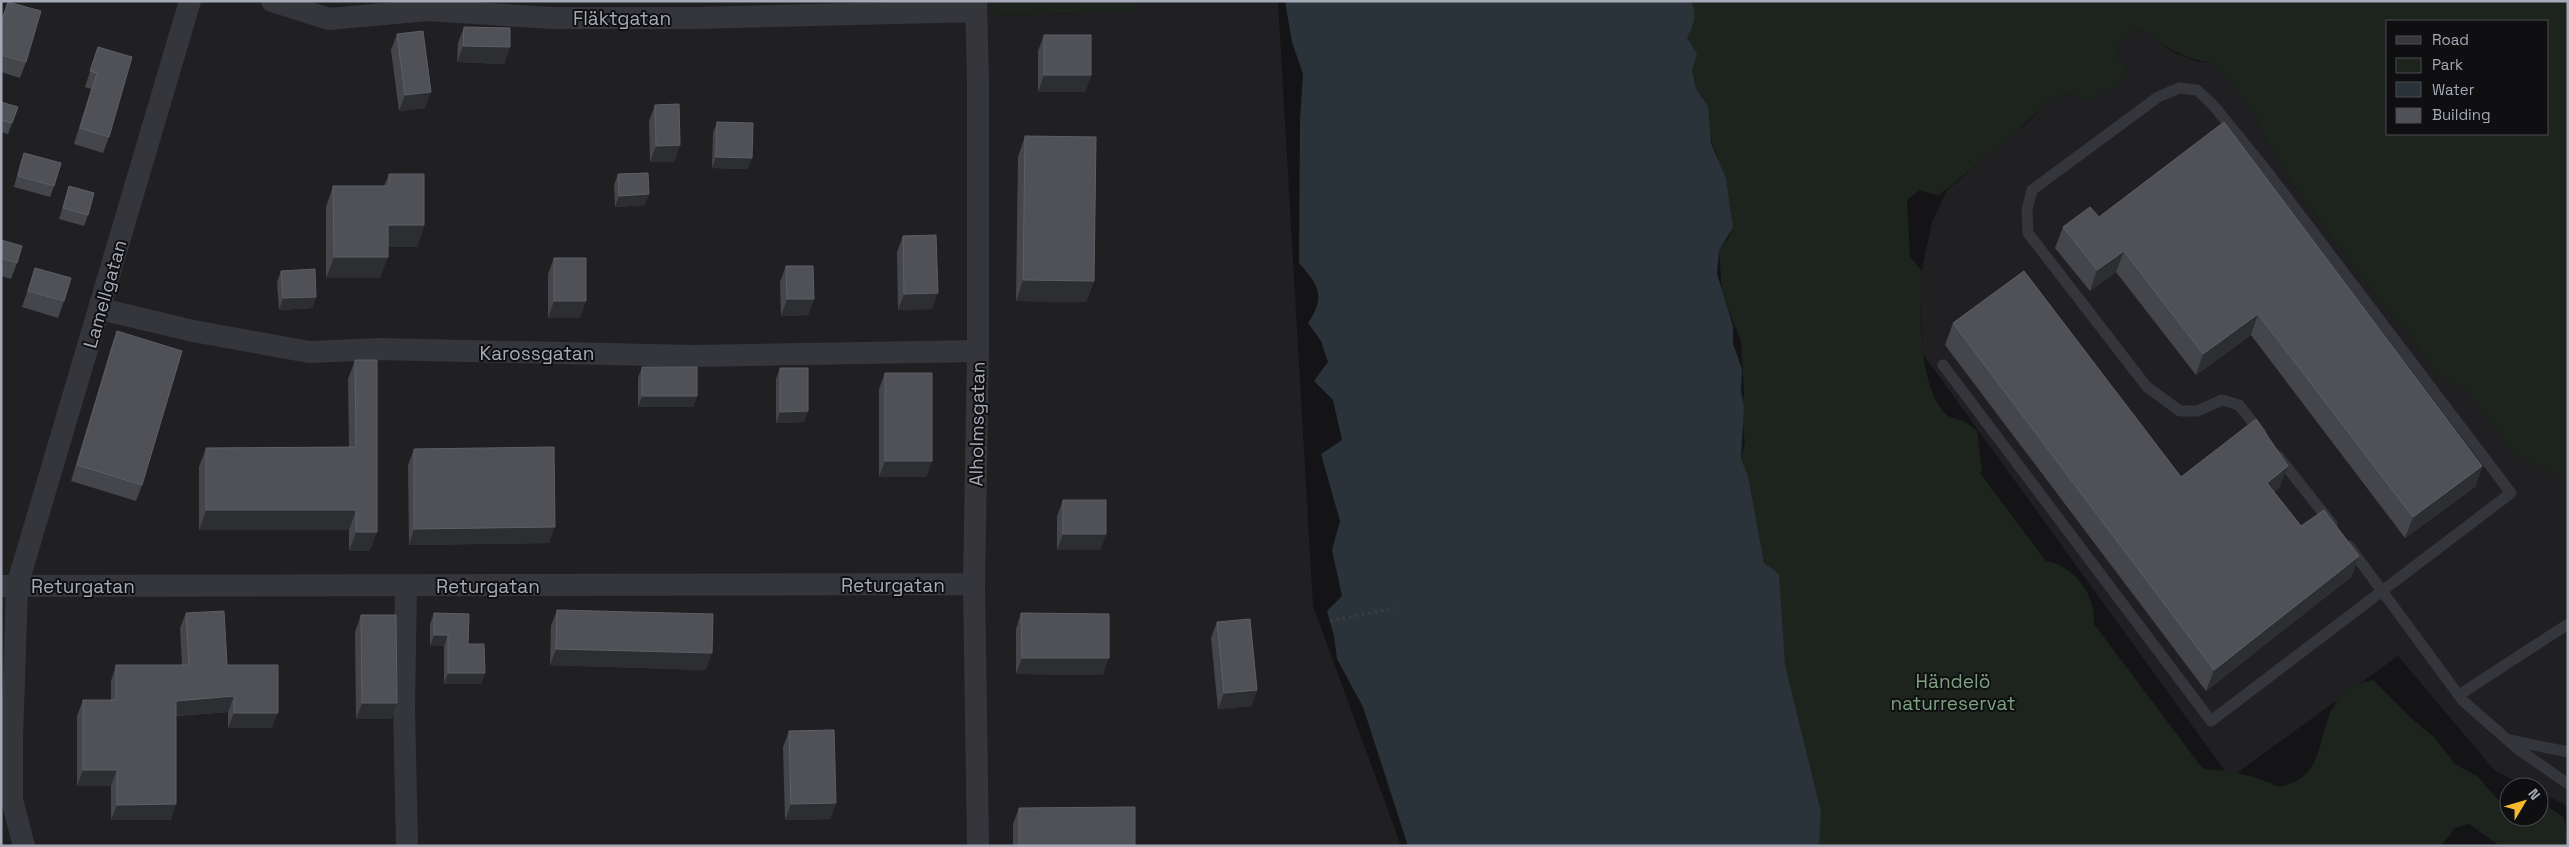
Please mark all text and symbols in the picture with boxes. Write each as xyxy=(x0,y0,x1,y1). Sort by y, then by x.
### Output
street label: Fläktgatan xyxy=(573,6,671,31)
legend xyxy=(2386,20,2549,135)
text: Road xyxy=(2432,30,2469,49)
text: Park xyxy=(2432,55,2463,74)
text: Water xyxy=(2432,80,2475,99)
text: Building xyxy=(2432,105,2491,124)
street label: Lamellgatan xyxy=(78,237,132,351)
street label: Karossgatan xyxy=(480,341,594,366)
street label: Alholmsgatan xyxy=(963,361,991,487)
street label: Returgatan xyxy=(841,573,945,598)
street label: Returgatan xyxy=(31,574,135,599)
street label: Returgatan xyxy=(436,574,540,599)
park label: Händelö naturreservat xyxy=(1890,669,2016,716)
north arrow xyxy=(2499,777,2549,827)
text: N xyxy=(2524,785,2544,803)

